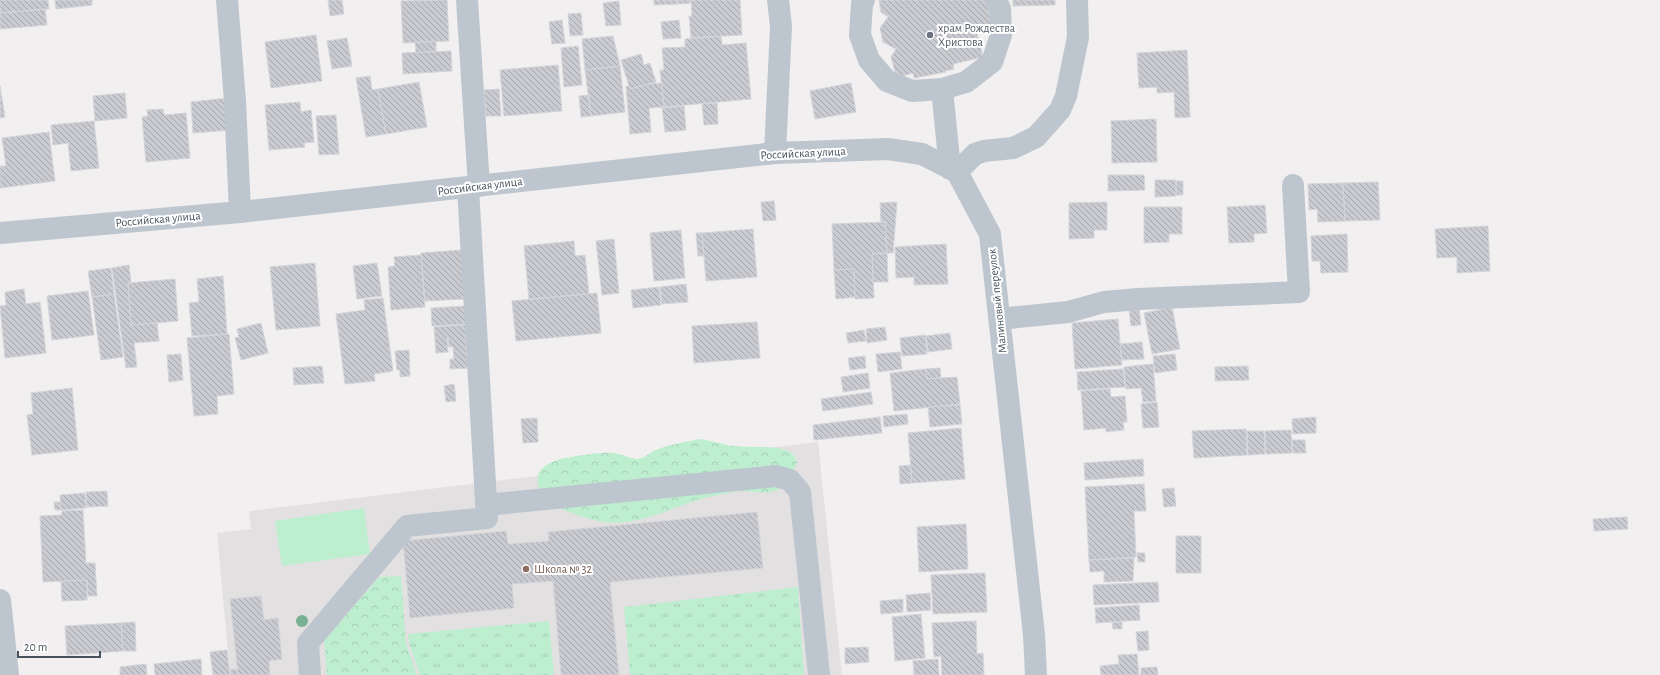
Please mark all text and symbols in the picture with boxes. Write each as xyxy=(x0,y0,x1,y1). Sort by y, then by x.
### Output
place label: храм Рождества Христова xyxy=(938,22,1016,48)
marker: храм Рождества Христова xyxy=(925,30,935,40)
street label: Российская улица xyxy=(760,145,847,162)
street label: Российская улица xyxy=(437,175,524,198)
street label: Российская улица xyxy=(115,209,202,230)
street label: Малиновый переулок xyxy=(985,248,1009,354)
place label: Школа № 32 xyxy=(534,563,593,575)
marker: Школа № 32 xyxy=(521,564,531,574)
scale bar xyxy=(18,633,100,659)
text: 20 m xyxy=(24,641,47,653)

